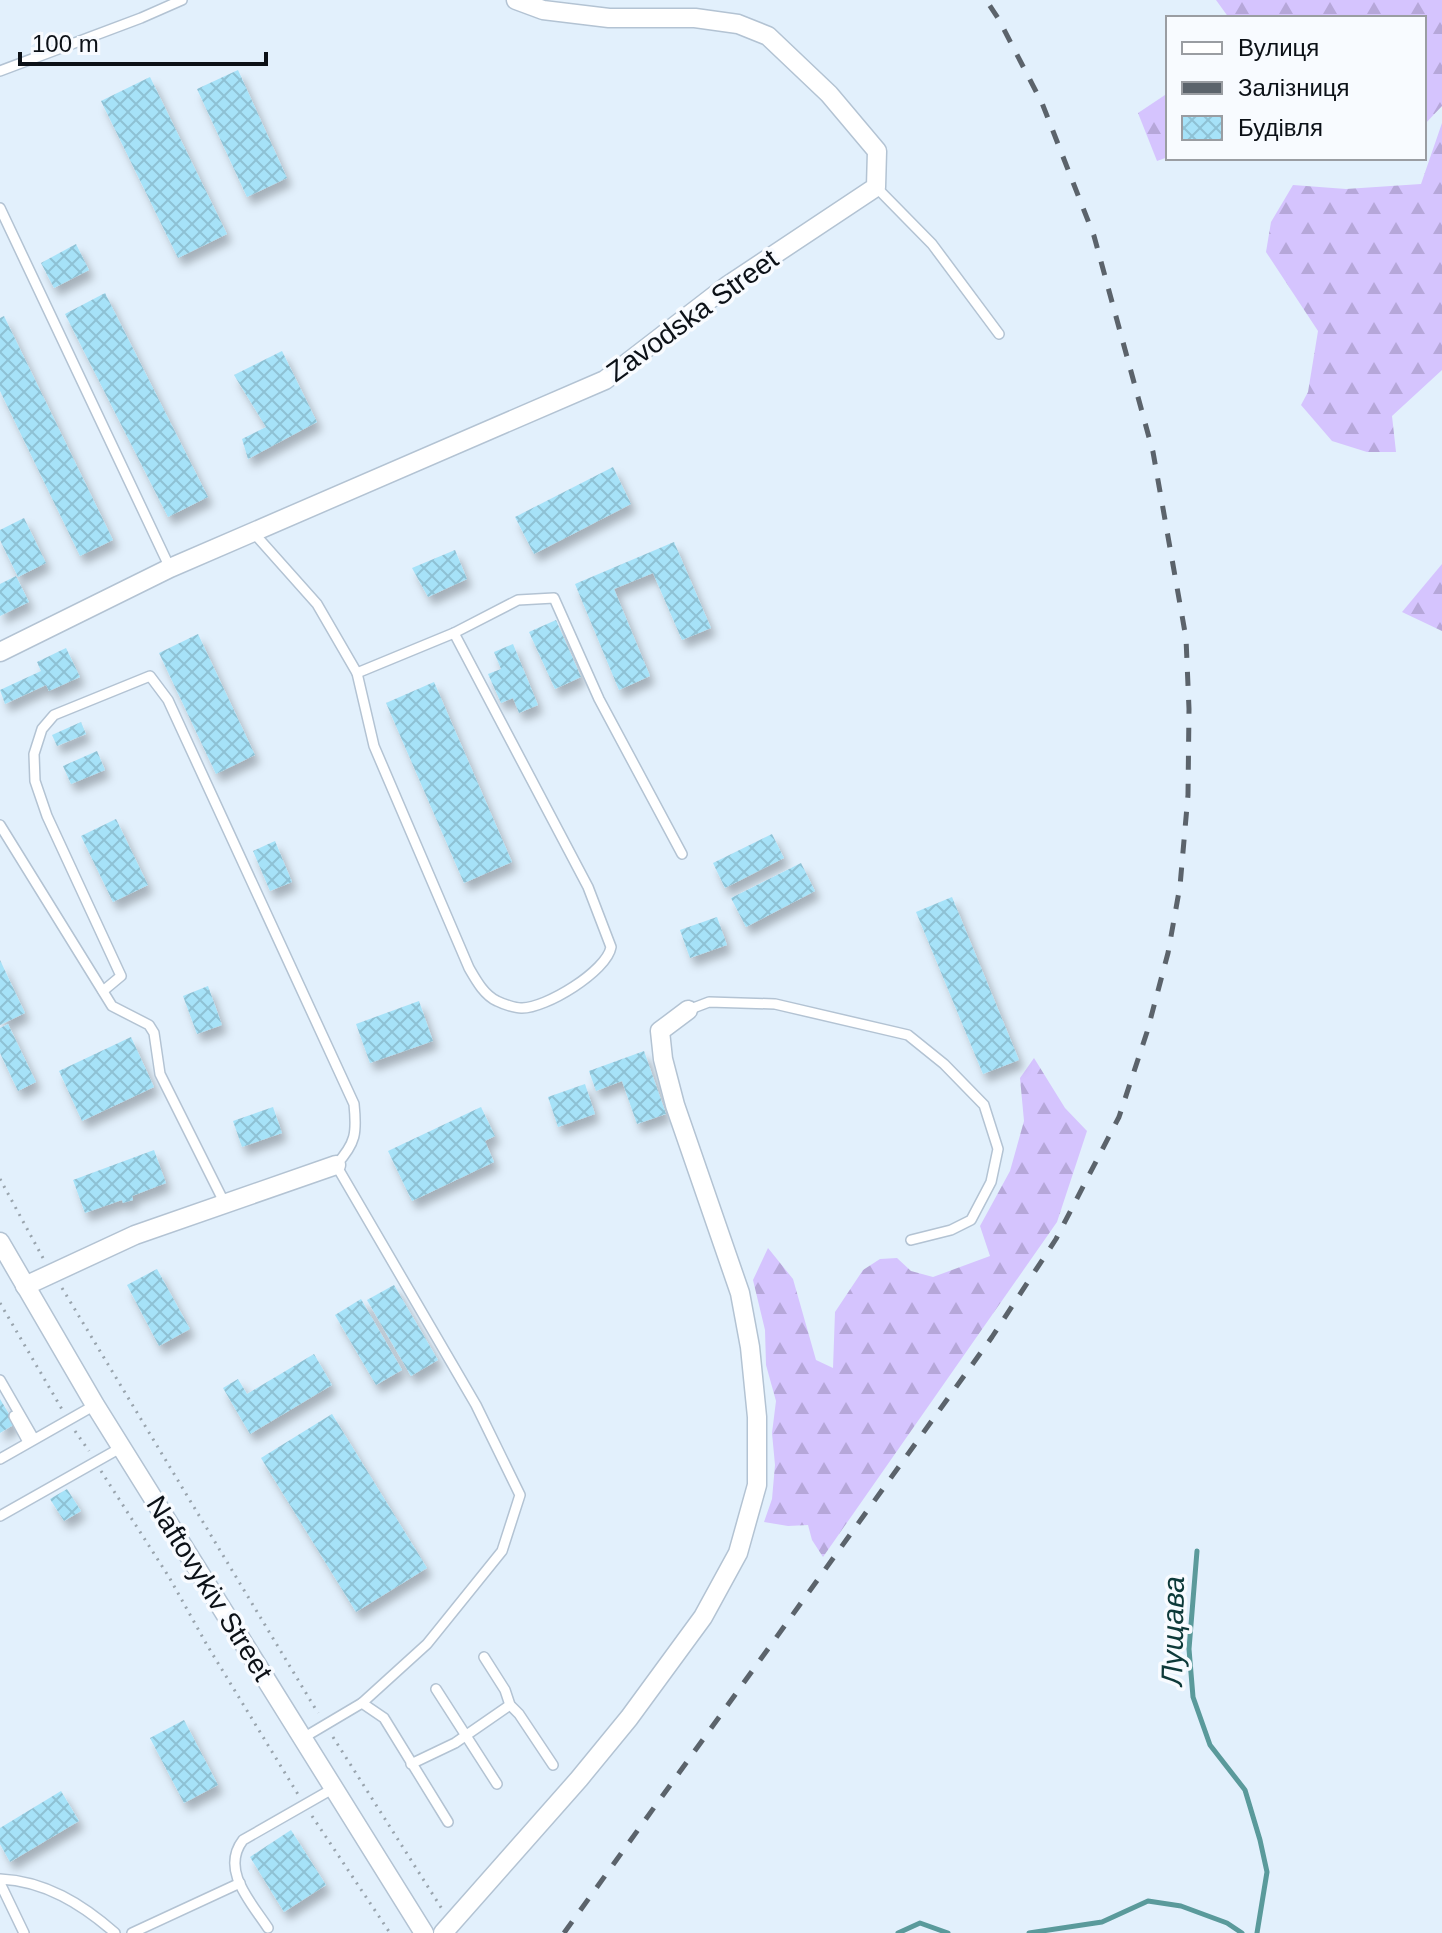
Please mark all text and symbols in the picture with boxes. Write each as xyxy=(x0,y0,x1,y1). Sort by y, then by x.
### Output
scale bar xyxy=(20,16,266,66)
legend xyxy=(1166,16,1426,160)
text: 100 m xyxy=(32,30,99,57)
text: Вулиця xyxy=(1238,34,1319,61)
text: Залізниця xyxy=(1238,74,1350,101)
text: Будівля xyxy=(1238,114,1323,141)
street label: Zavodska Street xyxy=(601,243,784,388)
street label: Naftovykiv Street xyxy=(140,1490,279,1686)
water label: Лущава xyxy=(1155,1576,1190,1688)

